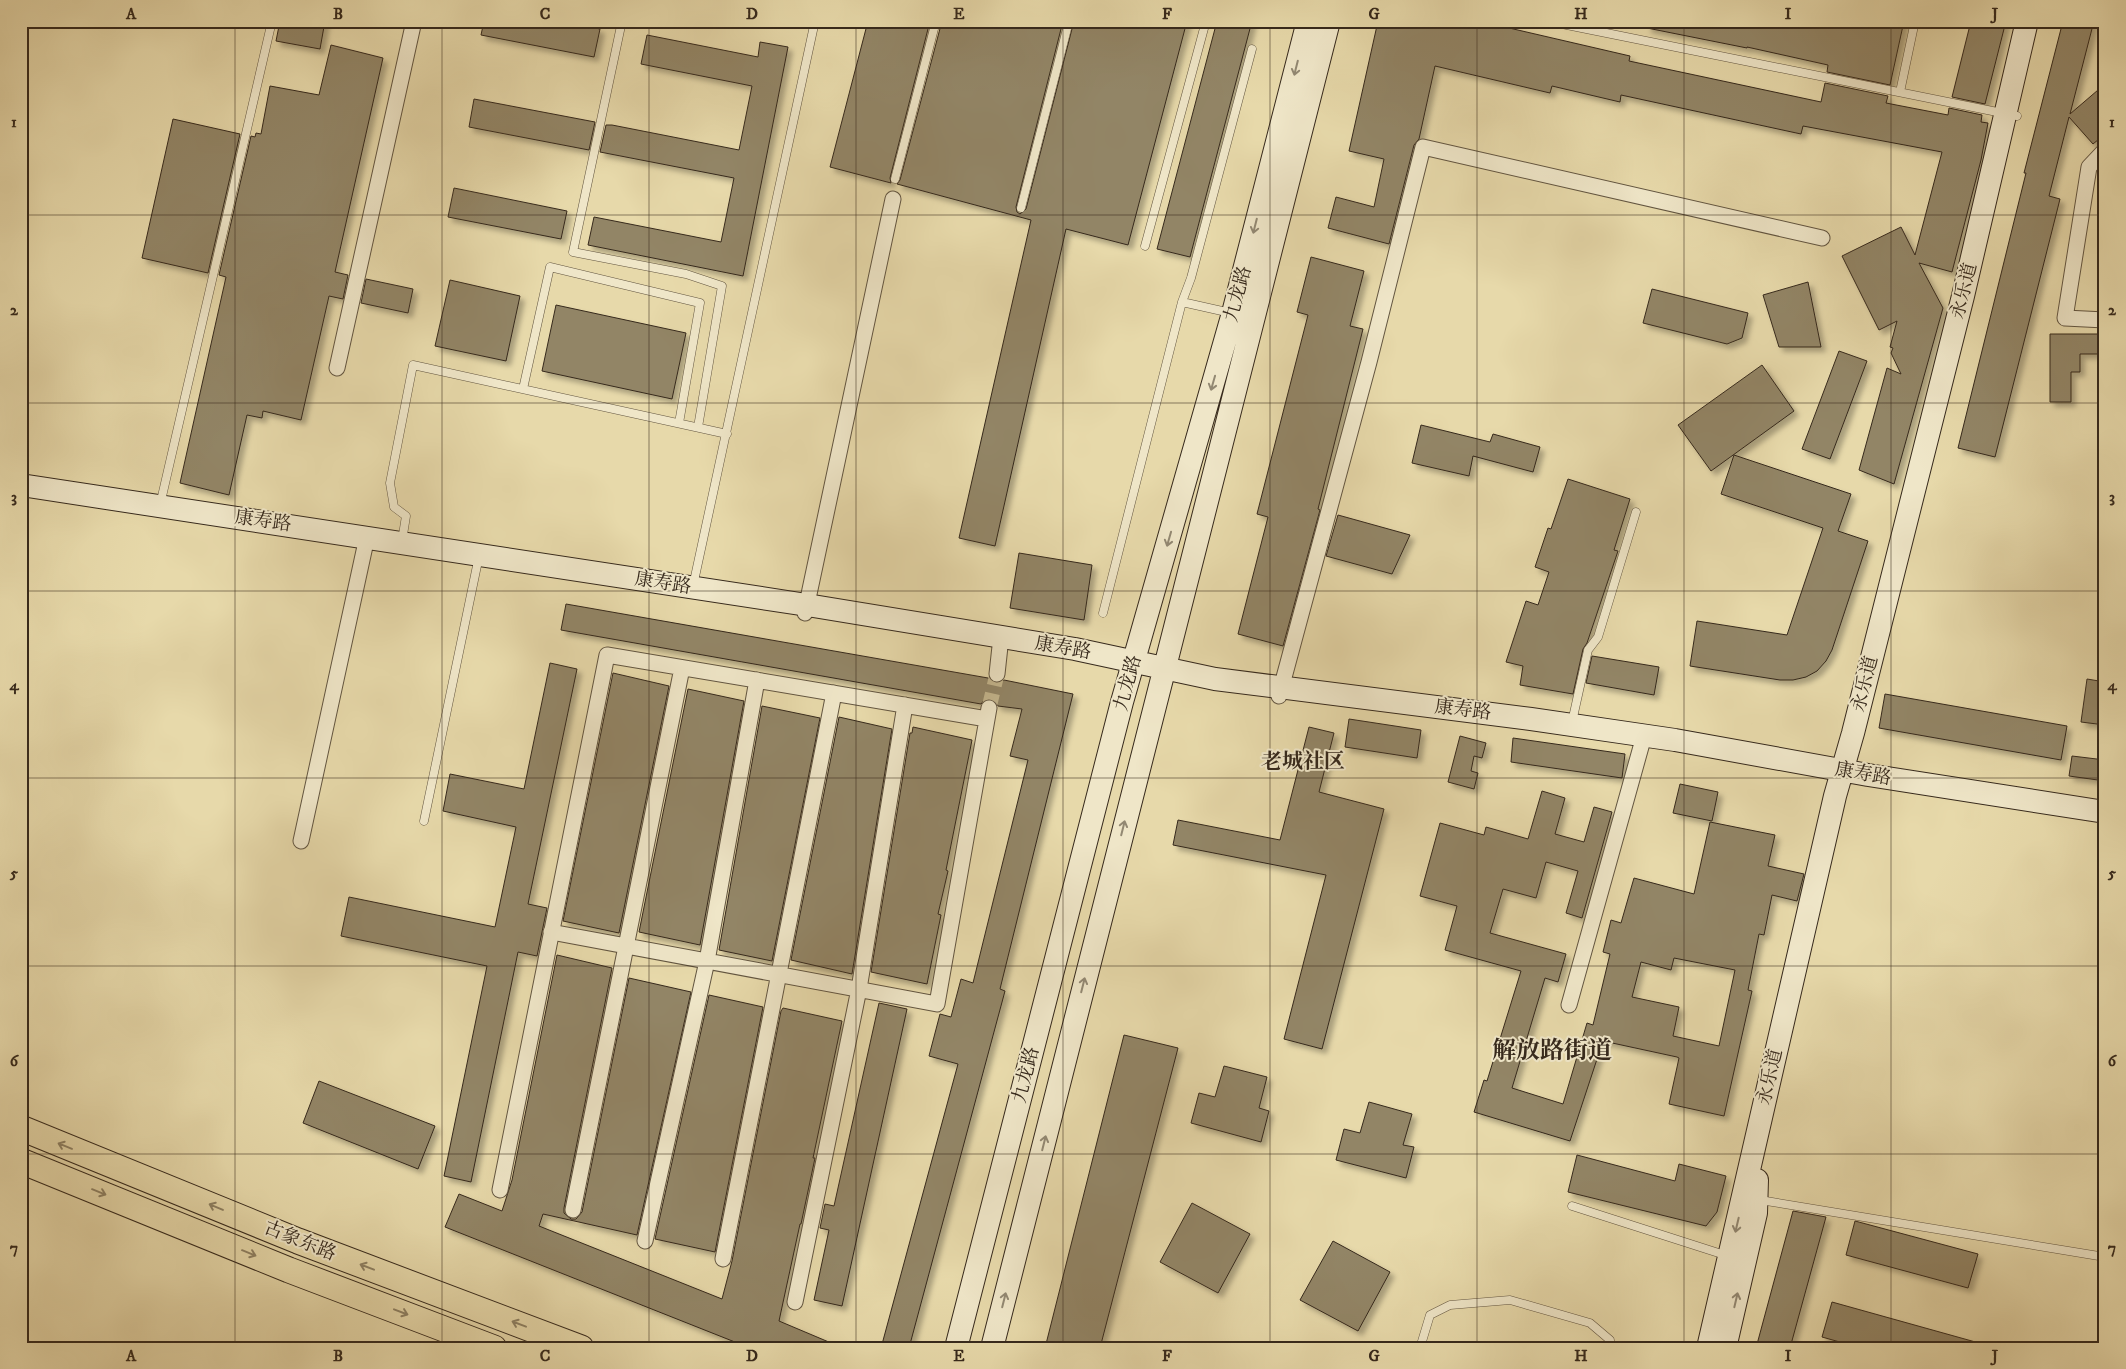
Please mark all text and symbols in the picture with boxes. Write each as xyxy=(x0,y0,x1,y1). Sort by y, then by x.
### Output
text: A xyxy=(125,4,137,24)
text: B xyxy=(333,4,343,24)
text: C xyxy=(540,4,550,24)
text: D xyxy=(746,4,758,24)
text: E xyxy=(953,4,965,24)
text: F xyxy=(1162,4,1172,24)
text: G xyxy=(1368,4,1380,24)
text: H xyxy=(1574,4,1588,24)
text: I xyxy=(1785,4,1792,24)
text: J xyxy=(1990,4,1999,24)
one-way arrow xyxy=(1291,60,1300,76)
text: 1 xyxy=(11,112,17,132)
text: 1 xyxy=(2109,112,2115,132)
one-way arrow xyxy=(1250,217,1260,233)
street label: 永乐道 xyxy=(1946,261,1982,321)
street label: 九龙路 xyxy=(1220,263,1256,325)
text: 2 xyxy=(10,300,19,320)
text: 2 xyxy=(2108,300,2117,320)
one-way arrow xyxy=(1208,374,1218,390)
text: 3 xyxy=(11,487,17,507)
text: 3 xyxy=(2109,487,2115,507)
street label: 康寿路 xyxy=(233,506,293,536)
one-way arrow xyxy=(1163,531,1173,547)
street label: 康寿路 xyxy=(633,567,693,599)
street label: 康寿路 xyxy=(1033,632,1093,664)
street label: 九龙路 xyxy=(1110,652,1146,714)
street label: 永乐道 xyxy=(1847,654,1883,714)
text: 4 xyxy=(8,675,19,695)
text: 4 xyxy=(2106,675,2117,695)
street label: 康寿路 xyxy=(1433,695,1493,725)
district label: 老城社区 xyxy=(1261,749,1345,775)
street label: 康寿路 xyxy=(1833,758,1893,790)
one-way arrow xyxy=(1119,820,1128,836)
text: 5 xyxy=(9,863,18,883)
text: 5 xyxy=(2107,863,2116,883)
one-way arrow xyxy=(1079,978,1089,994)
district label: 解放路街道 xyxy=(1492,1036,1612,1066)
street label: 九龙路 xyxy=(1008,1045,1044,1105)
street label: 永乐道 xyxy=(1752,1047,1788,1107)
text: 6 xyxy=(10,1051,20,1071)
text: 6 xyxy=(2108,1051,2118,1071)
one-way arrow xyxy=(1040,1135,1049,1151)
one-way arrow xyxy=(58,1140,73,1150)
one-way arrow xyxy=(91,1188,106,1198)
one-way arrow xyxy=(209,1202,224,1211)
street label: 古象东路 xyxy=(260,1216,340,1266)
one-way arrow xyxy=(1732,1217,1741,1233)
text: 7 xyxy=(10,1238,18,1258)
text: 7 xyxy=(2108,1238,2116,1258)
one-way arrow xyxy=(242,1250,257,1259)
one-way arrow xyxy=(359,1262,375,1271)
one-way arrow xyxy=(1000,1293,1009,1309)
one-way arrow xyxy=(1732,1293,1741,1309)
one-way arrow xyxy=(393,1308,408,1317)
one-way arrow xyxy=(512,1319,527,1328)
text: A xyxy=(125,1346,137,1366)
text: B xyxy=(333,1346,343,1366)
text: C xyxy=(540,1346,550,1366)
text: D xyxy=(746,1346,758,1366)
text: E xyxy=(953,1346,965,1366)
text: F xyxy=(1162,1346,1172,1366)
text: G xyxy=(1368,1346,1380,1366)
text: H xyxy=(1574,1346,1588,1366)
text: I xyxy=(1785,1346,1792,1366)
text: J xyxy=(1990,1346,1999,1366)

